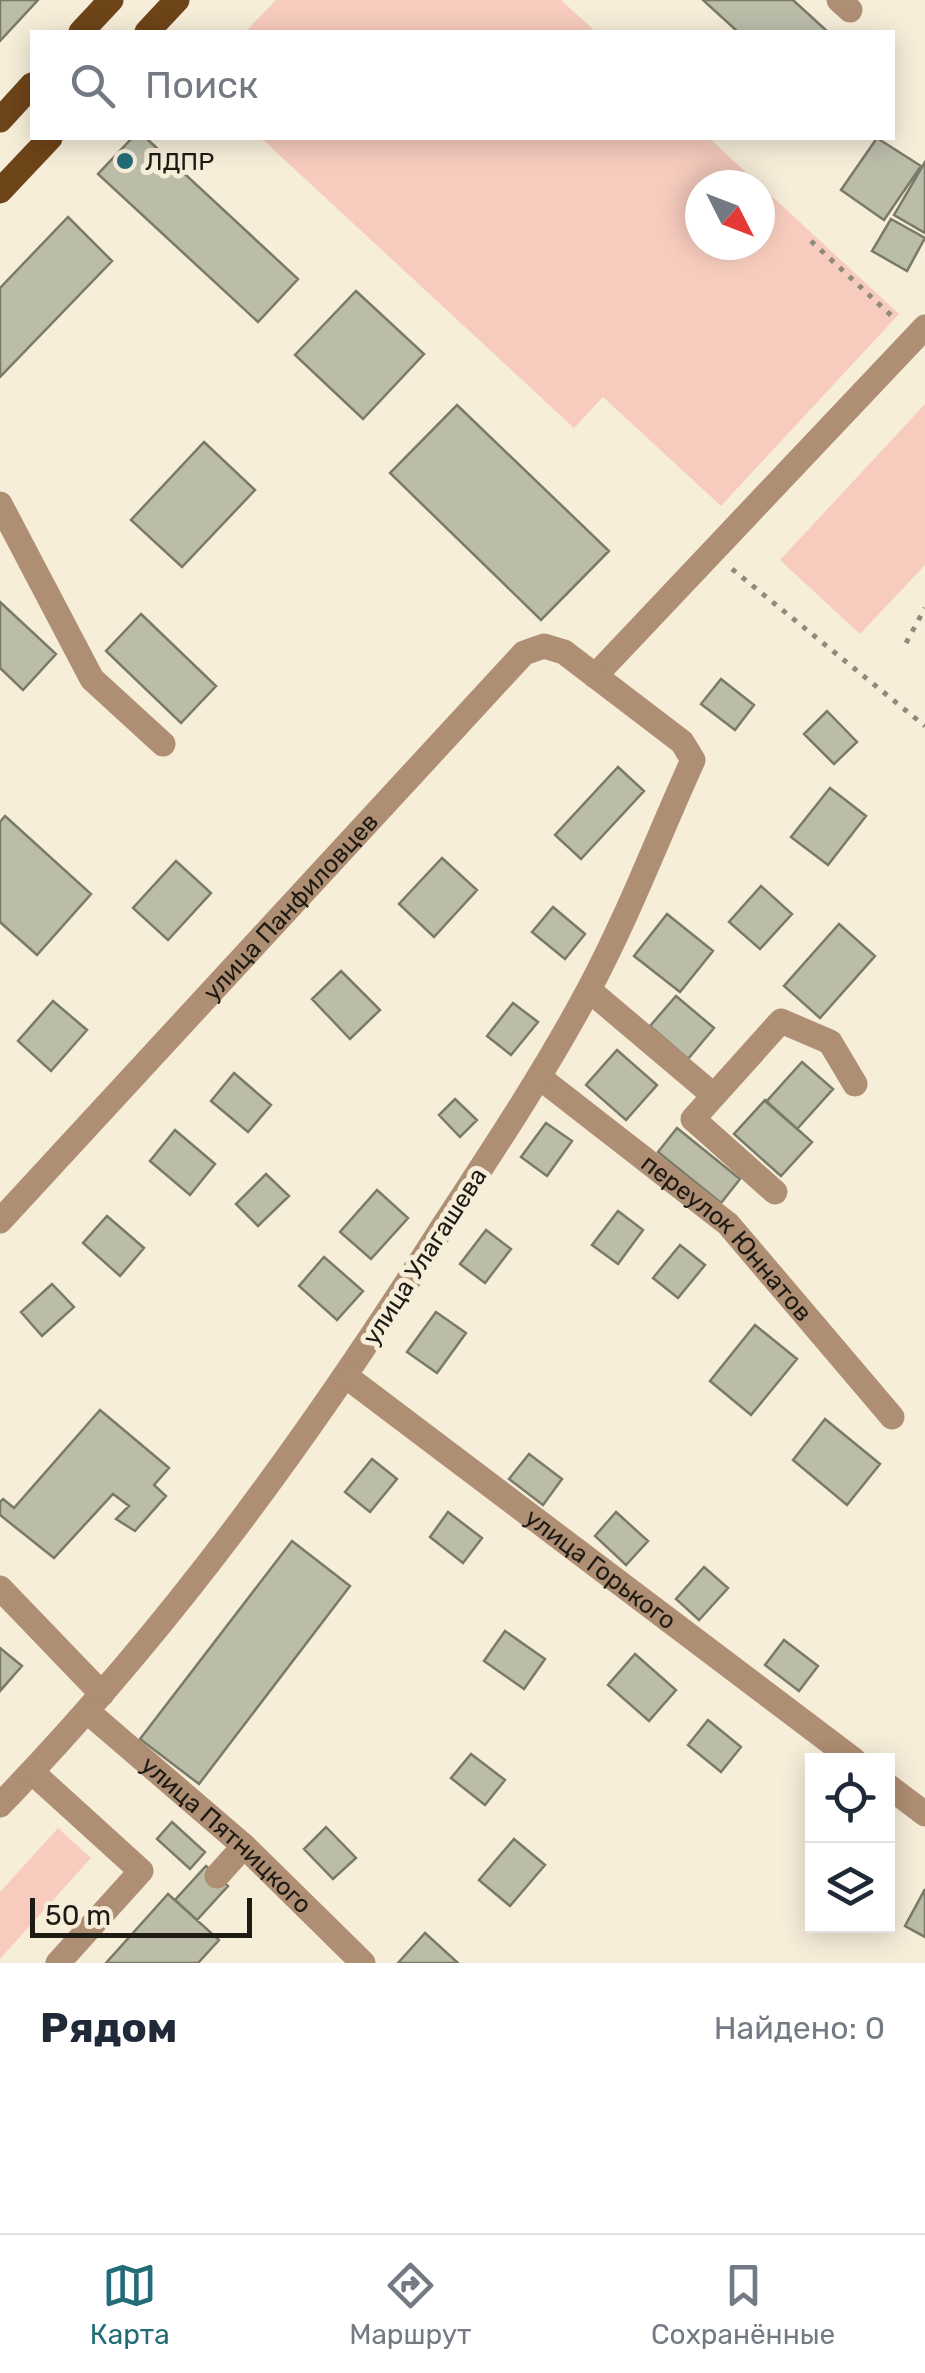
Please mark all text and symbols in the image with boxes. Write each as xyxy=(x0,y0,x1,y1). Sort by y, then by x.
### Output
search box xyxy=(30,30,895,140)
icon: search xyxy=(65,58,120,113)
text: Поиск xyxy=(145,62,258,108)
place label: ЛДПР xyxy=(145,147,214,176)
marker: ЛДПР xyxy=(114,150,136,172)
north arrow xyxy=(685,170,775,260)
street label: улица Панфиловцев xyxy=(197,807,384,1006)
street label: переулок Юннатов xyxy=(636,1148,818,1327)
street label: улица Улагашева xyxy=(356,1162,492,1350)
street label: улица Горького xyxy=(519,1503,682,1635)
street label: улица Пятницкого xyxy=(135,1750,318,1919)
map controls xyxy=(805,1753,895,1933)
button: locate xyxy=(805,1753,895,1843)
button: layers xyxy=(805,1843,895,1933)
scale bar xyxy=(30,1893,252,1938)
text: 50 m xyxy=(45,1899,111,1932)
text: Рядом xyxy=(40,2003,177,2053)
text: Найдено: 0 xyxy=(714,2009,885,2047)
tab: Карта xyxy=(90,2258,170,2351)
tab: Маршрут xyxy=(349,2258,471,2351)
tab: Сохранённые xyxy=(651,2258,835,2351)

